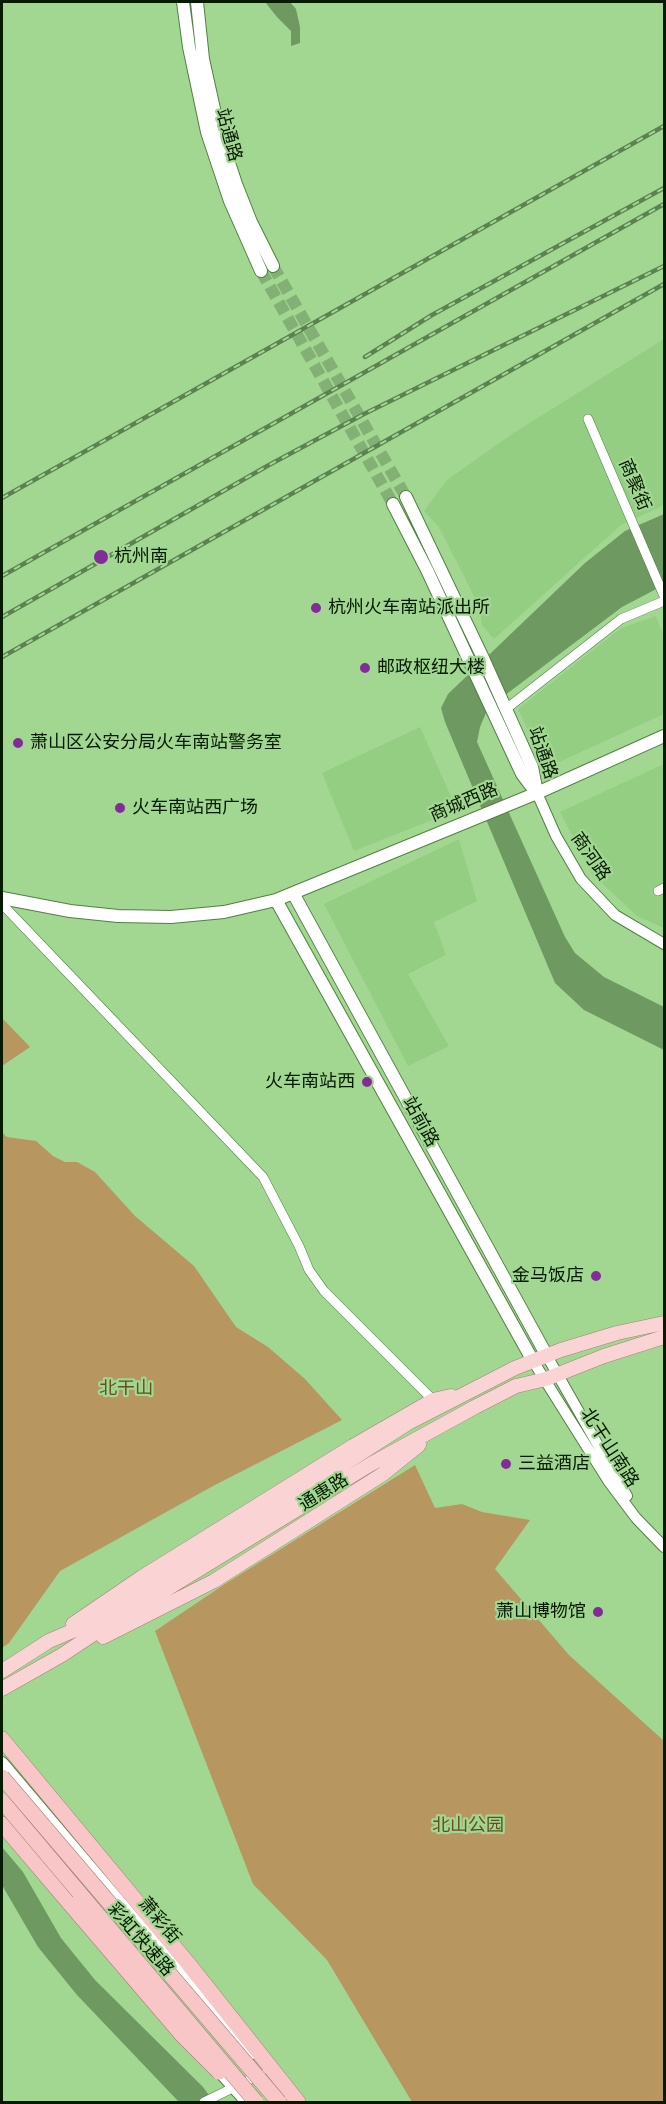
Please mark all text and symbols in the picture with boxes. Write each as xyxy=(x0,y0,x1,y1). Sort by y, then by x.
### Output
street label: 站通路 xyxy=(211,106,245,164)
street label: 商聚街 xyxy=(614,456,654,514)
place label: 杭州南 xyxy=(114,546,168,568)
marker: 杭州南 xyxy=(92,548,110,566)
place label: 杭州火车南站派出所 xyxy=(328,597,490,619)
marker: 杭州火车南站派出所 xyxy=(309,601,323,615)
place label: 邮政枢纽大楼 xyxy=(377,657,485,679)
marker: 邮政枢纽大楼 xyxy=(358,661,372,675)
street label: 站通路 xyxy=(523,724,561,782)
place label: 萧山区公安分局火车南站警务室 xyxy=(30,732,282,754)
marker: 萧山区公安分局火车南站警务室 xyxy=(11,736,25,750)
street label: 商城西路 xyxy=(427,779,501,827)
place label: 火车南站西广场 xyxy=(132,797,258,819)
marker: 火车南站西广场 xyxy=(113,801,127,815)
street label: 商河路 xyxy=(566,829,614,885)
place label: 火车南站西 xyxy=(265,1071,355,1093)
marker: 火车南站西 xyxy=(360,1075,374,1089)
street label: 站前路 xyxy=(397,1093,443,1151)
place label: 金马饭店 xyxy=(512,1265,584,1287)
marker: 金马饭店 xyxy=(589,1269,603,1283)
park label: 北干山 xyxy=(99,1378,153,1400)
street label: 北干山南路 xyxy=(575,1404,643,1492)
place label: 三益酒店 xyxy=(518,1453,590,1475)
marker: 三益酒店 xyxy=(499,1457,513,1471)
street label: 通惠路 xyxy=(295,1470,353,1516)
place label: 萧山博物馆 xyxy=(496,1601,586,1623)
marker: 萧山博物馆 xyxy=(591,1605,605,1619)
park label: 北山公园 xyxy=(432,1815,504,1837)
street label: 萧彩街 xyxy=(133,1893,185,1949)
street label: 彩虹快速路 xyxy=(102,1899,178,1981)

